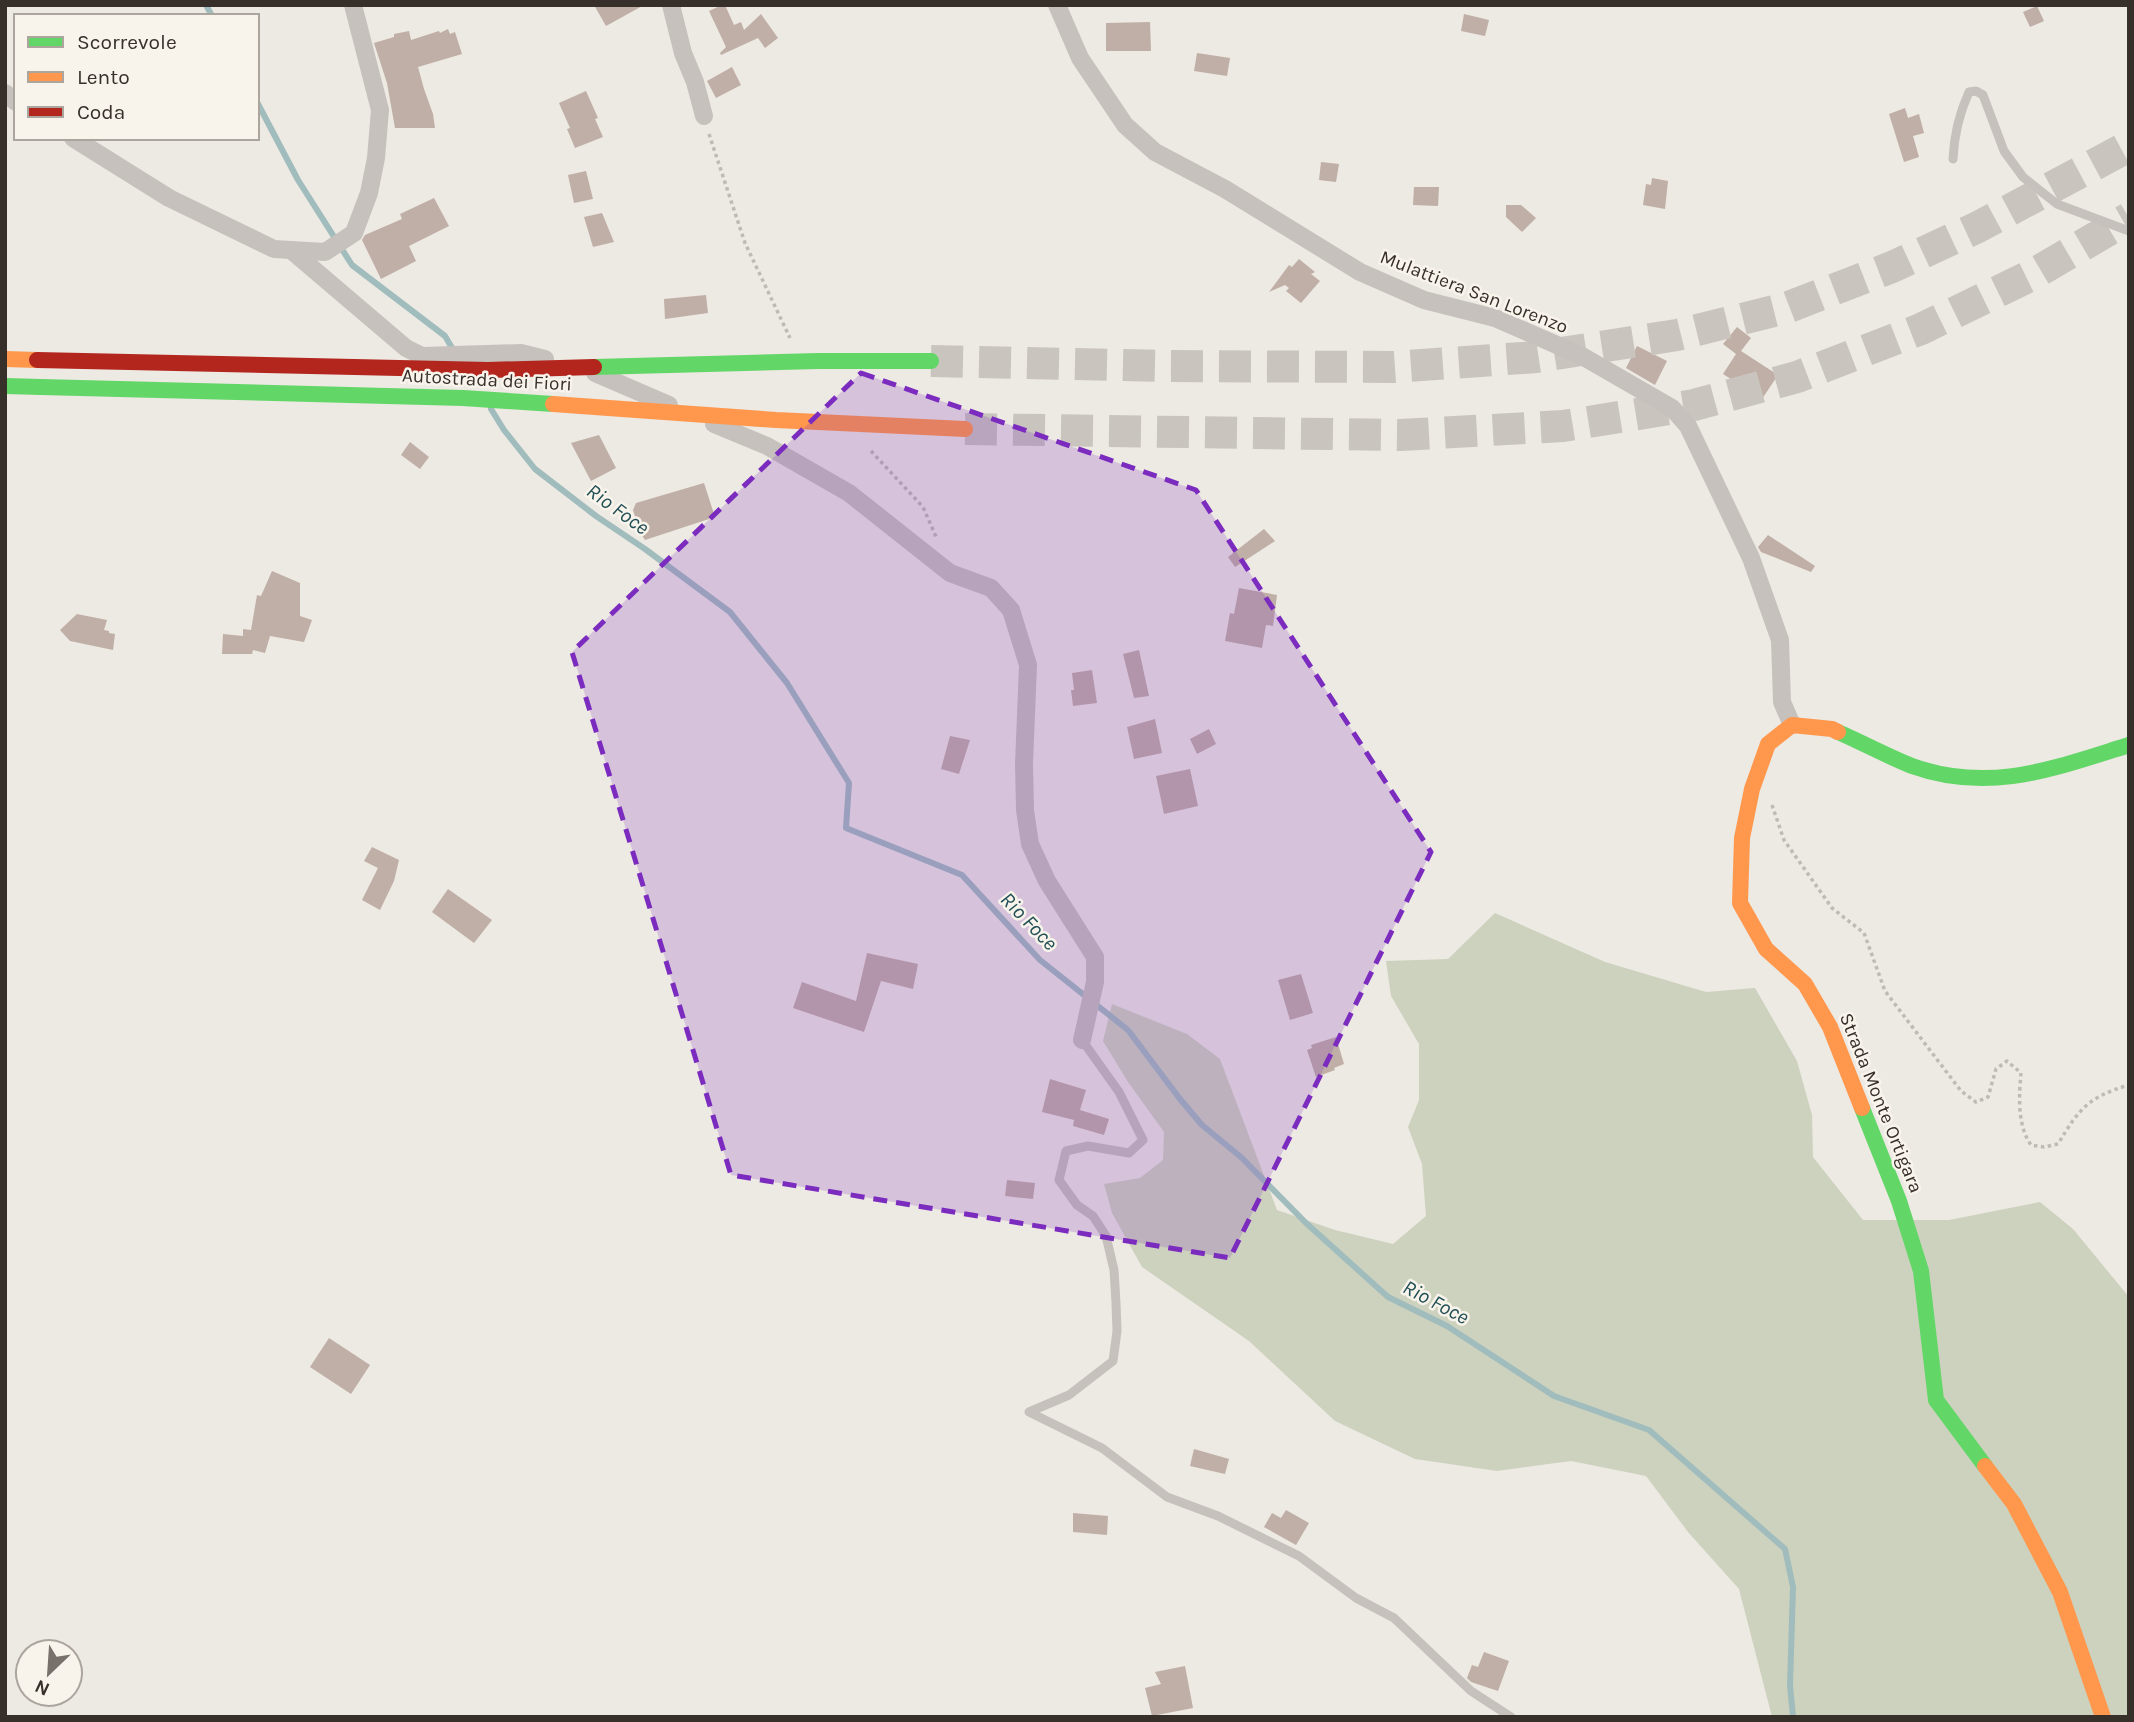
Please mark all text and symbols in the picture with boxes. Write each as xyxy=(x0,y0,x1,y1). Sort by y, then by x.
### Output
legend xyxy=(14,14,259,140)
text: Scorrevole xyxy=(77,30,177,54)
text: Lento xyxy=(77,65,130,89)
text: Coda xyxy=(77,100,125,124)
street label: Mulattiera San Lorenzo xyxy=(1377,246,1571,338)
street label: Autostrada dei Fiori xyxy=(401,365,573,395)
water label: Rio Foce xyxy=(582,478,654,540)
water label: Rio Foce xyxy=(996,887,1063,955)
street label: Strada Monte Ortigara xyxy=(1835,1010,1927,1196)
water label: Rio Foce xyxy=(1399,1275,1473,1329)
north arrow xyxy=(14,1638,84,1708)
text: N xyxy=(31,1675,53,1700)

